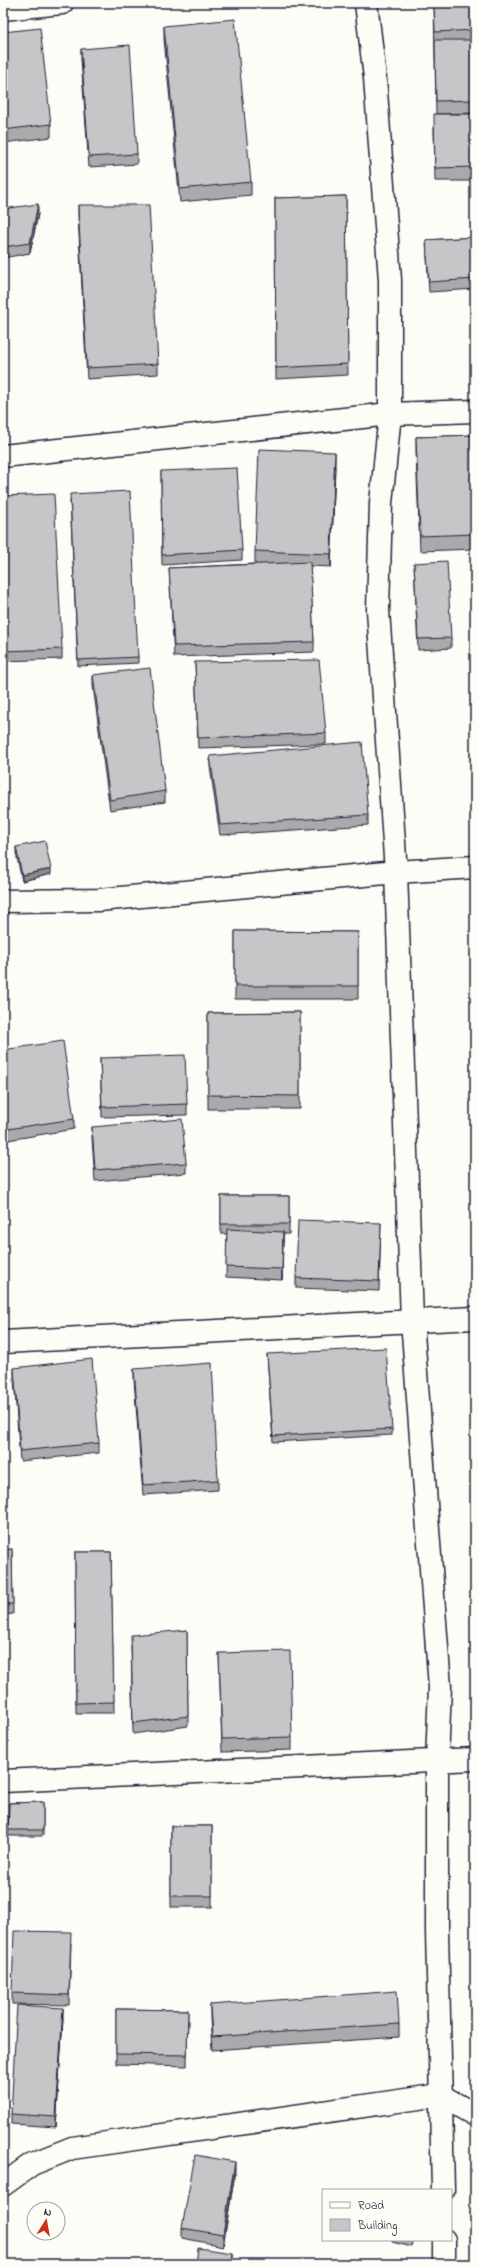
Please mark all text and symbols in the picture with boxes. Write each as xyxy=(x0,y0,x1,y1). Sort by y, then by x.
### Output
legend xyxy=(322,2189,452,2241)
text: Road xyxy=(358,2197,384,2215)
north arrow xyxy=(26,2201,66,2241)
text: N xyxy=(43,2204,53,2221)
text: Building xyxy=(357,2217,397,2236)

